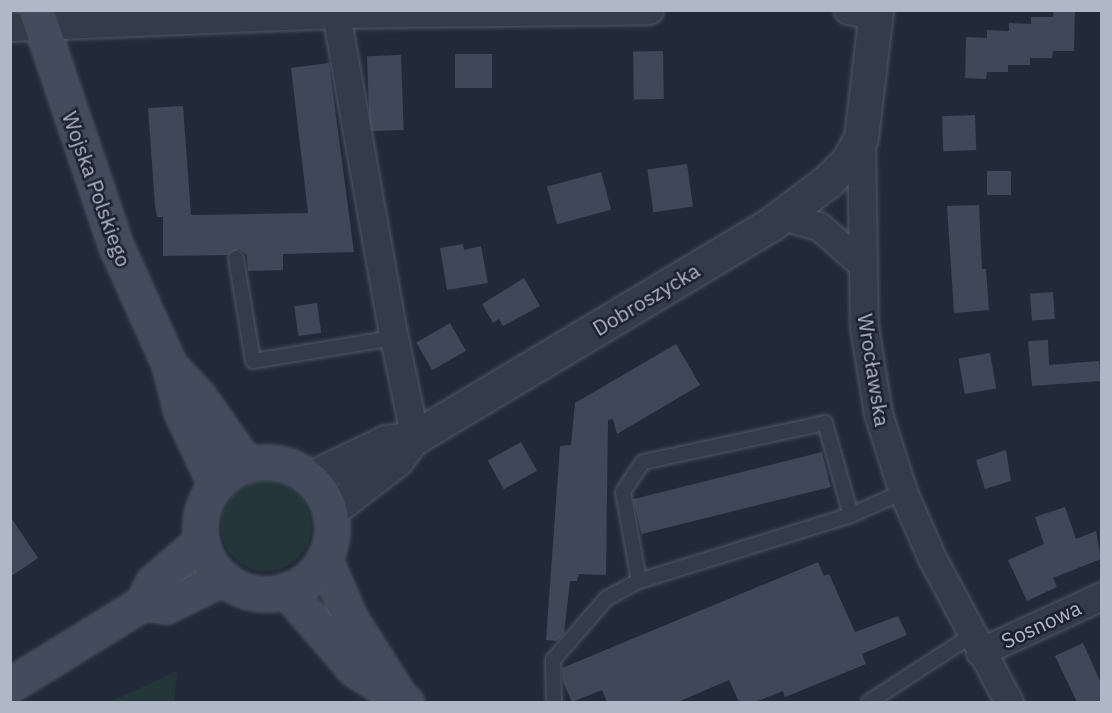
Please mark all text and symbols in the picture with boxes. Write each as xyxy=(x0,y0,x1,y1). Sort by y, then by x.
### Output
street label: Wojska Polskiego xyxy=(57,108,137,270)
street label: Dobroszycka xyxy=(588,257,704,341)
street label: Wrocławska xyxy=(853,312,895,428)
street label: Sosnowa xyxy=(997,595,1085,653)

